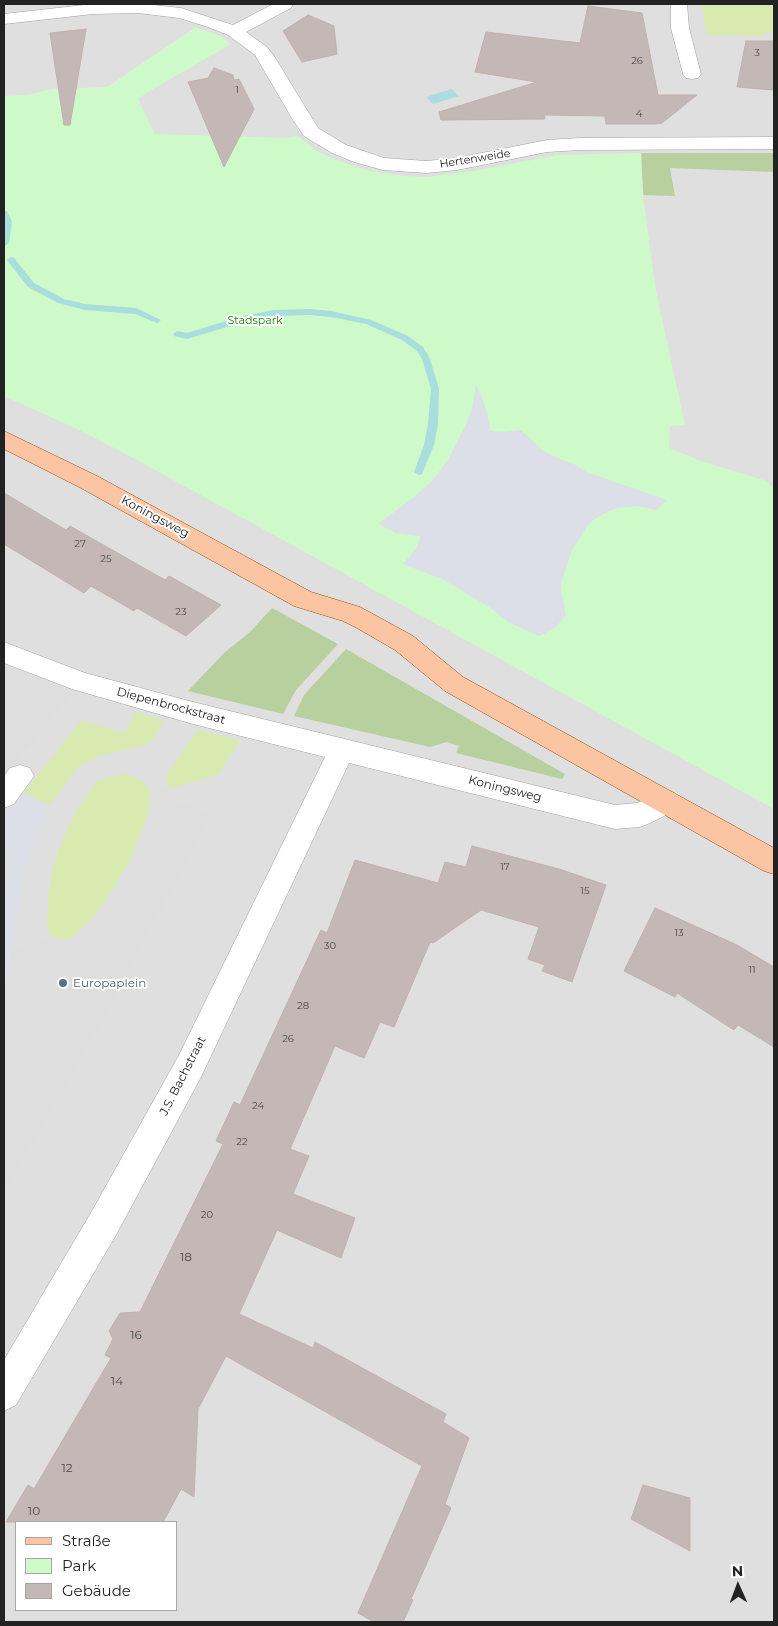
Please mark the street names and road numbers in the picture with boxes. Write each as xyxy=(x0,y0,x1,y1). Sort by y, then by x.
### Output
street label: Hertenweide xyxy=(439,147,511,171)
street label: Koningsweg xyxy=(119,493,191,541)
street label: Diepenbrockstraat xyxy=(115,685,227,727)
street label: Koningsweg xyxy=(467,773,543,805)
street label: J.S. Bachstraat xyxy=(157,1034,209,1118)

